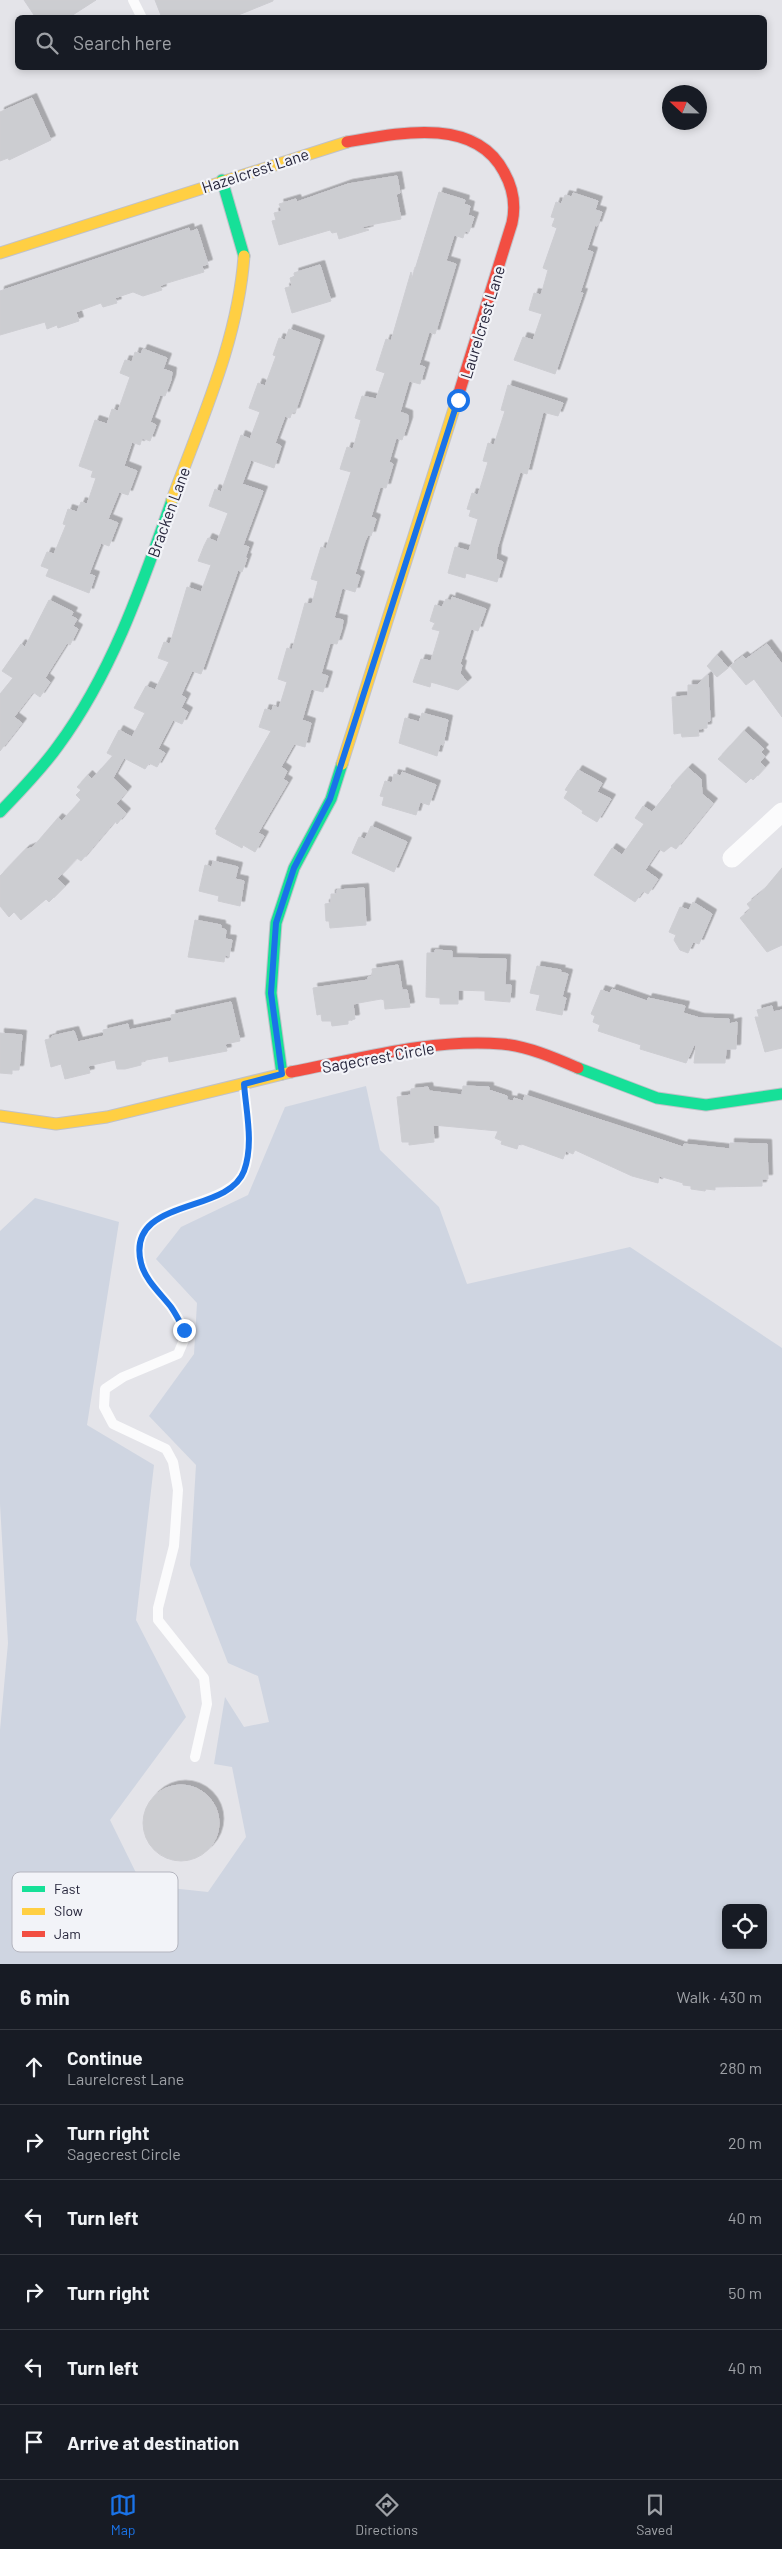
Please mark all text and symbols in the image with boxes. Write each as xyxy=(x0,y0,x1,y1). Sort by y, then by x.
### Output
search box xyxy=(15,15,767,70)
icon: search xyxy=(33,29,61,57)
text: Search here xyxy=(73,31,172,54)
north arrow xyxy=(662,85,707,130)
street label: Hazelcrest Lane xyxy=(199,144,311,196)
street label: Laurelcrest Lane xyxy=(456,263,508,381)
route start xyxy=(447,389,470,412)
street label: Bracken Lane xyxy=(143,464,193,560)
street label: Sagecrest Circle xyxy=(320,1038,436,1076)
route end xyxy=(173,1319,196,1342)
legend xyxy=(12,1872,178,1952)
text: Fast xyxy=(54,1880,80,1897)
text: Slow xyxy=(54,1902,83,1919)
map controls xyxy=(722,1904,767,1949)
button: locate xyxy=(722,1904,767,1949)
text: Jam xyxy=(54,1925,81,1942)
text: 6 min xyxy=(20,1984,70,2009)
text: Walk · 430 m xyxy=(677,1987,762,2006)
text: Continue xyxy=(67,2046,143,2069)
icon: ahead xyxy=(20,2053,48,2081)
text: 280 m xyxy=(720,2058,762,2077)
text: Laurelcrest Lane xyxy=(67,2069,184,2088)
text: Turn right xyxy=(67,2121,149,2144)
icon: right xyxy=(20,2128,48,2156)
text: 20 m xyxy=(728,2133,762,2152)
text: Sagecrest Circle xyxy=(67,2144,181,2163)
icon: left xyxy=(20,2203,48,2231)
text: Turn left xyxy=(67,2206,138,2229)
text: 40 m xyxy=(728,2208,762,2227)
icon: right xyxy=(20,2278,48,2306)
text: Turn right xyxy=(67,2281,149,2304)
text: 50 m xyxy=(728,2283,762,2302)
icon: left xyxy=(20,2353,48,2381)
text: Turn left xyxy=(67,2356,138,2379)
text: 40 m xyxy=(728,2358,762,2377)
icon: arrive xyxy=(20,2428,48,2456)
text: Arrive at destination xyxy=(67,2431,239,2454)
tab: Map xyxy=(109,2491,137,2538)
tab: Directions xyxy=(355,2491,418,2538)
tab: Saved xyxy=(636,2491,673,2538)

